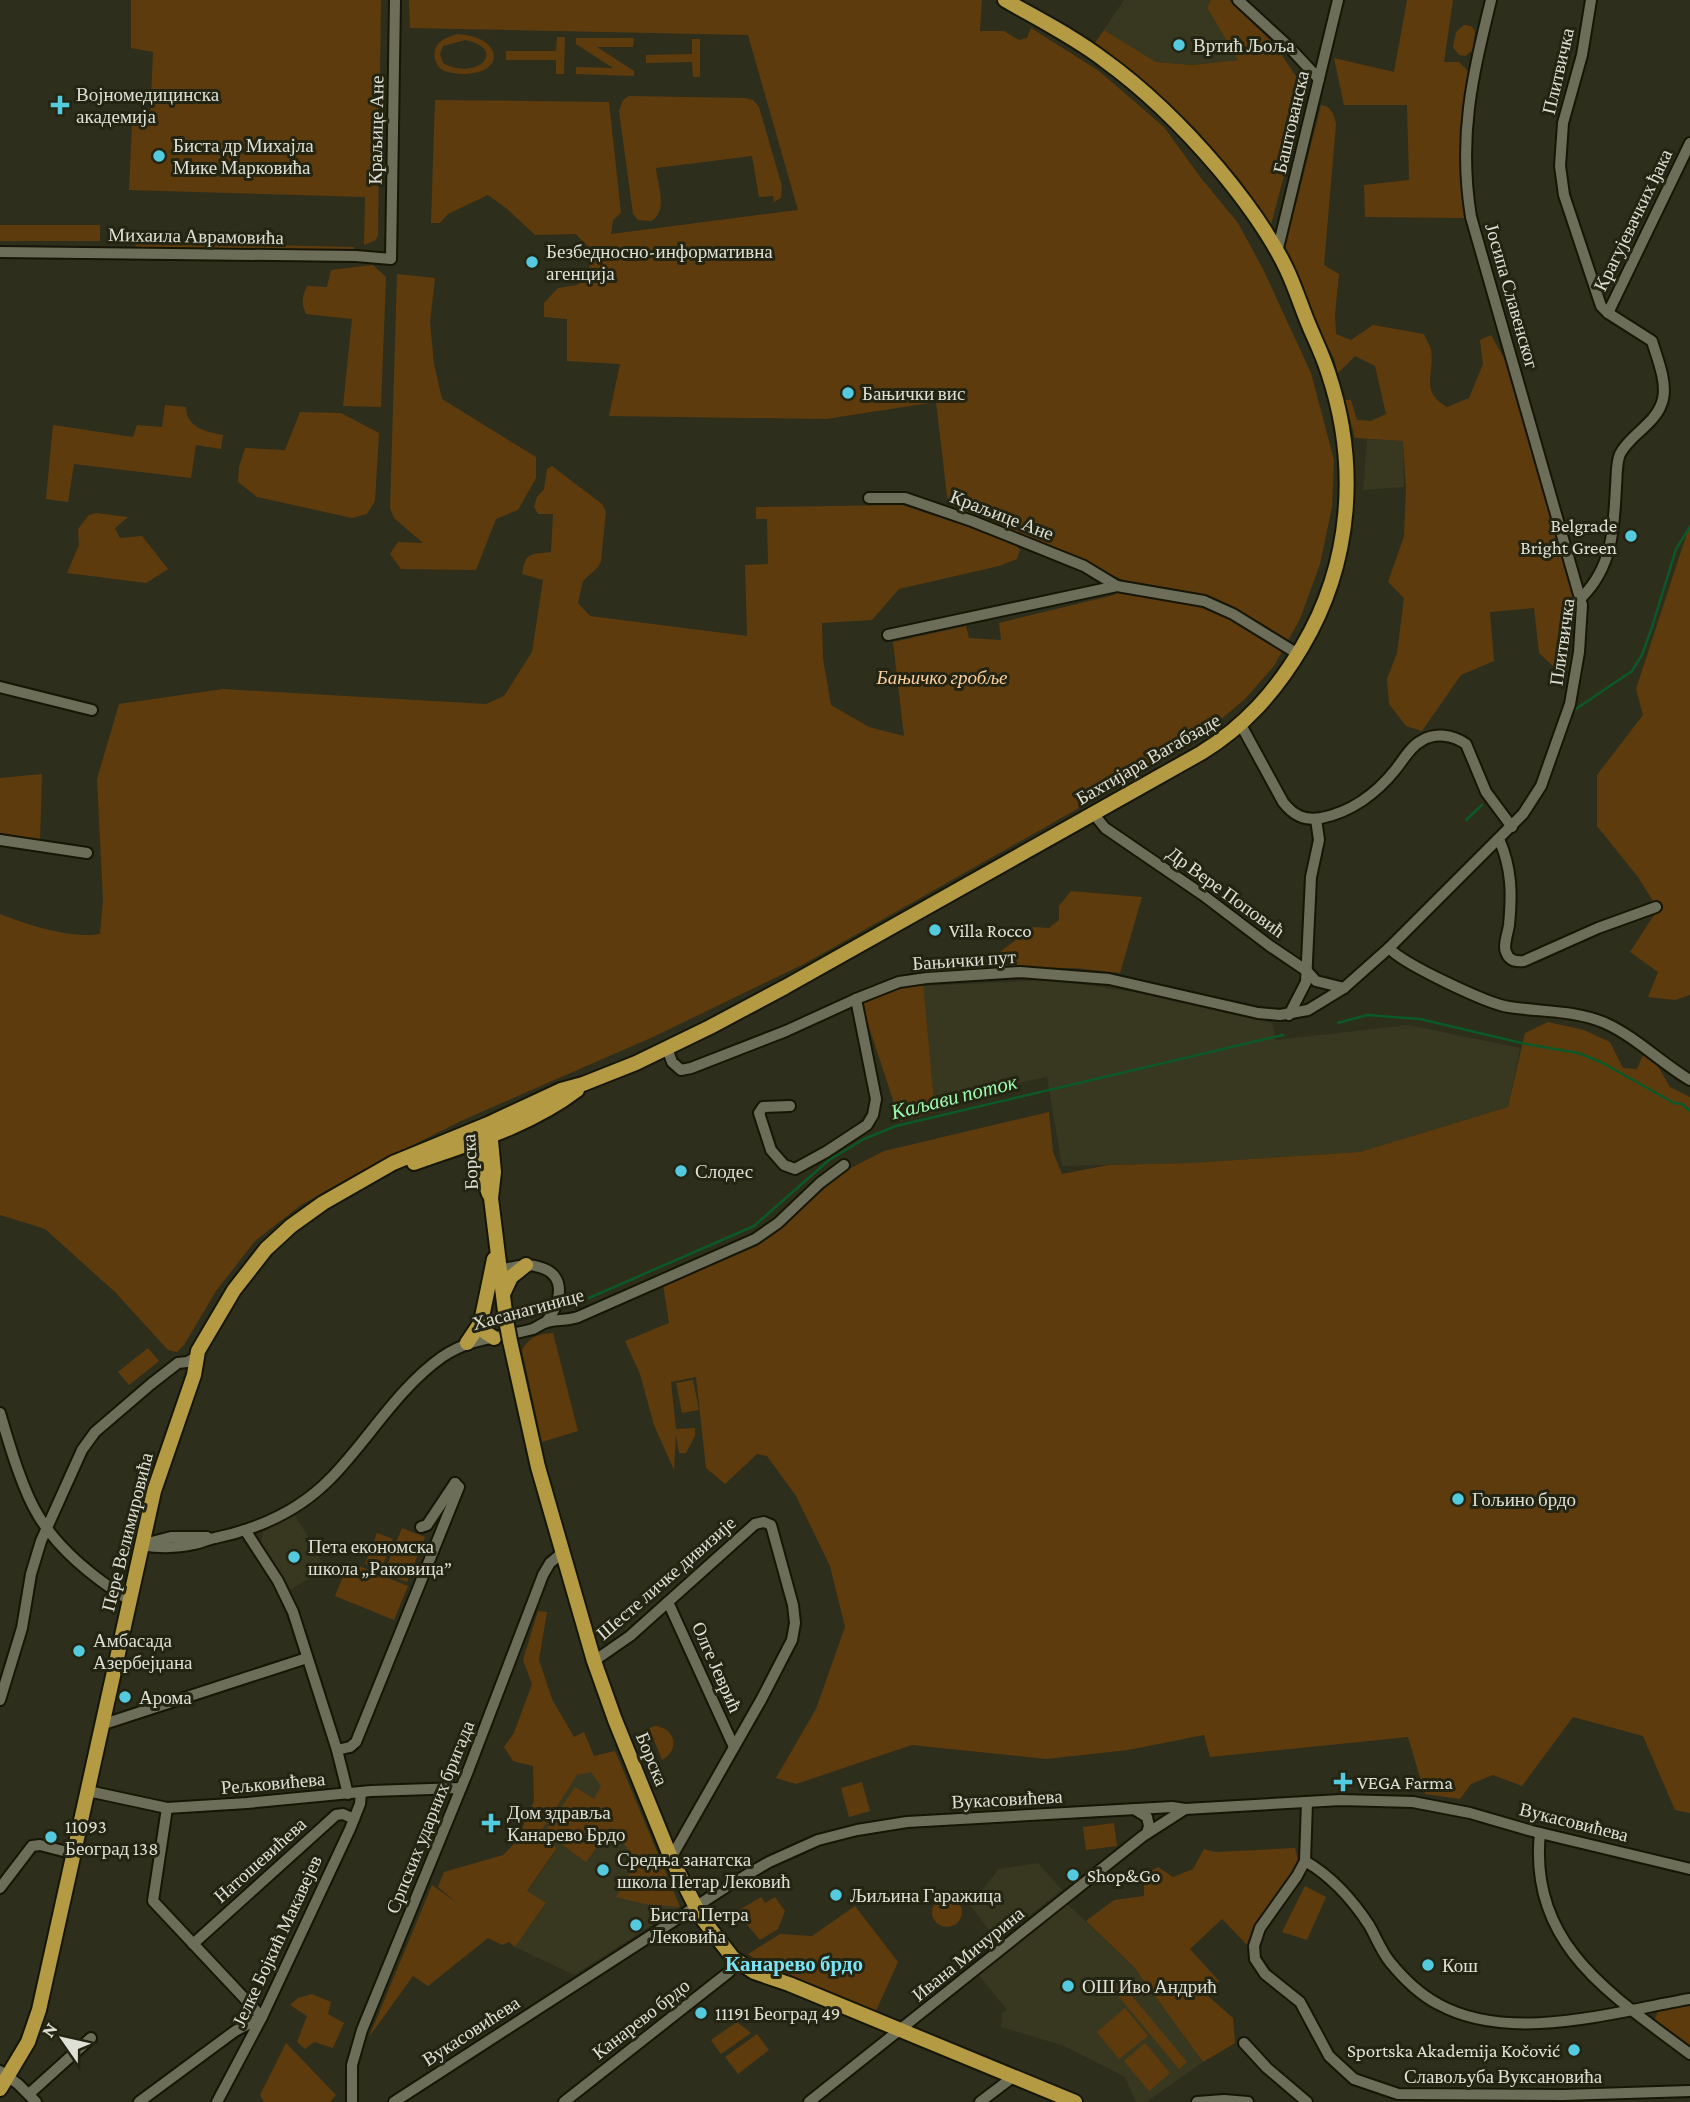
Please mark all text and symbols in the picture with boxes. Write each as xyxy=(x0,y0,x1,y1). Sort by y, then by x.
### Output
street label: Плитвичка xyxy=(1538,25,1578,116)
place label: Вртић Љоља xyxy=(1193,35,1295,56)
marker: Вртић Љоља xyxy=(1171,37,1187,53)
street label: Баштованска xyxy=(1269,68,1313,175)
street label: Краљице Ане xyxy=(365,75,387,185)
place label: Војномедицинска академија xyxy=(76,84,220,127)
marker: Војномедицинска академија xyxy=(50,95,70,115)
place label: Биста др Михајла Мике Марковића xyxy=(173,135,314,178)
street label: Крагујевачких ђака xyxy=(1590,145,1677,294)
marker: Биста др Михајла Мике Марковића xyxy=(151,148,167,164)
street label: Јосипа Славенског xyxy=(1481,221,1543,371)
street label: Михаила Аврамовића xyxy=(108,224,285,248)
place label: Безбедносно-информативна агенција xyxy=(546,241,773,284)
marker: Безбедносно-информативна агенција xyxy=(524,254,540,270)
place label: Бањички вис xyxy=(862,383,965,404)
marker: Бањички вис xyxy=(840,385,856,401)
street label: Краљице Ане xyxy=(947,486,1057,544)
place label: Belgrade Bright Green xyxy=(1520,515,1617,558)
marker: Belgrade Bright Green xyxy=(1623,528,1639,544)
street label: Плитвичка xyxy=(1545,597,1579,687)
park label: Бањичко гробље xyxy=(875,667,1008,688)
street label: Бахтијара Вагабзаде xyxy=(1072,709,1224,809)
street label: Др Вере Поповић xyxy=(1163,842,1289,942)
place label: Villa Rocco xyxy=(949,920,1032,941)
marker: Villa Rocco xyxy=(927,922,943,938)
street label: Бањички пут xyxy=(912,946,1017,974)
water label: Каљави поток xyxy=(887,1070,1020,1125)
street label: Борска xyxy=(458,1133,482,1190)
place label: Слодес xyxy=(695,1161,753,1182)
marker: Слодес xyxy=(673,1163,689,1179)
street label: Хасанагинице xyxy=(470,1284,586,1334)
street label: Пере Велимировића xyxy=(97,1450,157,1613)
place label: Гољино брдо xyxy=(1472,1489,1576,1510)
marker: Гољино брдо xyxy=(1450,1491,1466,1507)
street label: Шесте личке дивизије xyxy=(592,1512,740,1644)
place label: Пета економска школа „Раковица” xyxy=(308,1536,452,1579)
marker: Пета економска школа „Раковица” xyxy=(286,1549,302,1565)
street label: Олге Јеврић xyxy=(688,1619,746,1716)
place label: Амбасада Азербејџана xyxy=(93,1630,193,1673)
marker: Амбасада Азербејџана xyxy=(71,1643,87,1659)
place label: Арома xyxy=(139,1687,192,1708)
marker: Арома xyxy=(117,1689,133,1705)
street label: Српских ударних бригада xyxy=(382,1717,479,1917)
street label: Борска xyxy=(632,1729,672,1789)
street label: Рељковићева xyxy=(220,1768,327,1798)
place label: VEGA Farma xyxy=(1357,1772,1453,1793)
marker: VEGA Farma xyxy=(1335,1774,1351,1790)
street label: Вукасовићева xyxy=(951,1786,1064,1812)
street label: Вукасовићева xyxy=(1517,1798,1631,1846)
place label: Дом здравља Канарево Брдо xyxy=(507,1802,626,1845)
street label: Натошевићева xyxy=(210,1813,311,1907)
marker: Дом здравља Канарево Брдо xyxy=(481,1813,501,1833)
place label: 11093 Београд 138 xyxy=(65,1816,158,1859)
marker: 11093 Београд 138 xyxy=(43,1829,59,1845)
place label: Средња занатска школа Петар Лековић xyxy=(617,1849,791,1892)
street label: Јелке Бојкић Макавејев xyxy=(228,1852,326,2030)
marker: Средња занатска школа Петар Лековић xyxy=(595,1862,611,1878)
place label: Shop&Go xyxy=(1087,1865,1160,1886)
marker: Shop&Go xyxy=(1065,1867,1081,1883)
place label: Љиљина Гаражица xyxy=(850,1885,1002,1906)
marker: Љиљина Гаражица xyxy=(828,1887,844,1903)
street label: Ивана Мичурина xyxy=(908,1902,1028,2005)
place label: Биста Петра Лековића xyxy=(650,1904,749,1947)
marker: Биста Петра Лековића xyxy=(628,1917,644,1933)
district label: Канарево брдо xyxy=(725,1952,863,1976)
place label: Кош xyxy=(1442,1955,1478,1976)
marker: Кош xyxy=(1420,1957,1436,1973)
street label: Канарево брдо xyxy=(588,1975,694,2063)
place label: ОШ Иво Андрић xyxy=(1082,1976,1217,1997)
marker: ОШ Иво Андрић xyxy=(1060,1978,1076,1994)
street label: Вукасовићева xyxy=(419,1992,524,2070)
place label: 11191 Београд 49 xyxy=(715,2003,840,2024)
north arrow xyxy=(28,2004,98,2074)
marker: 11191 Београд 49 xyxy=(693,2005,709,2021)
text: N xyxy=(37,2018,62,2041)
place label: Sportska Akademija Kočović xyxy=(1347,2040,1560,2062)
marker: Sportska Akademija Kočović xyxy=(1566,2042,1582,2058)
street label: Славољуба Вуксановића xyxy=(1404,2066,1603,2087)

